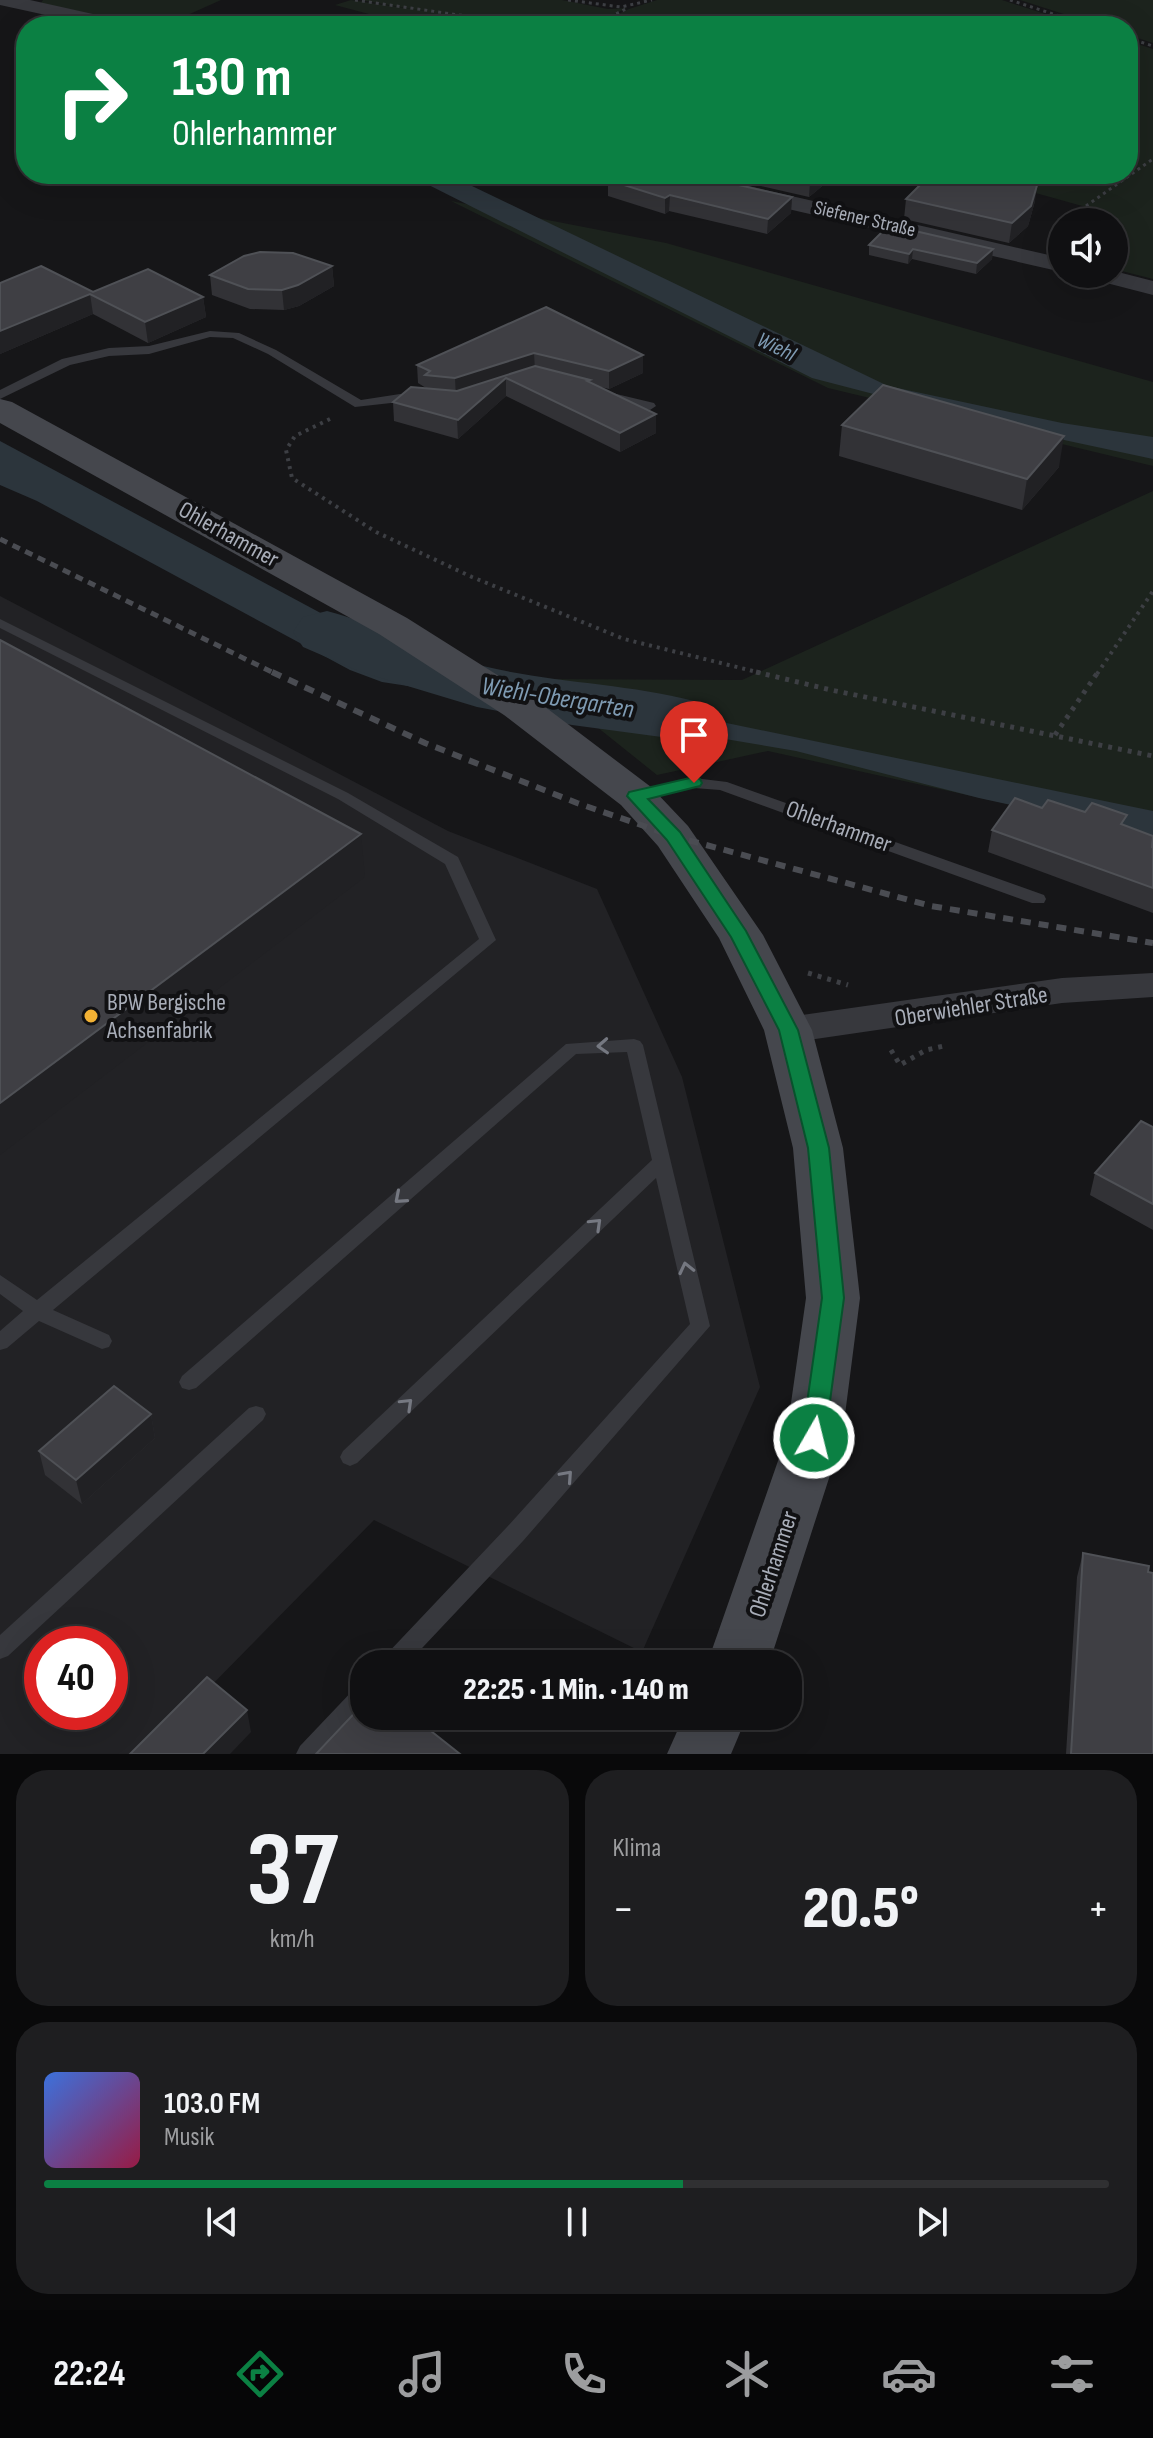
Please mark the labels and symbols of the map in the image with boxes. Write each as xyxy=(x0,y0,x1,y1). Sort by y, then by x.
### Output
street label: Siefener Straße xyxy=(812,196,918,242)
water label: Wiehl xyxy=(753,326,801,369)
street label: Ohlerhammer xyxy=(174,495,284,574)
water label: Wiehl-Obergarten xyxy=(479,671,636,726)
pin xyxy=(660,701,728,783)
street label: Ohlerhammer xyxy=(782,794,896,859)
street label: Oberwiehler Straße xyxy=(893,980,1050,1033)
place label: BPW Bergische Achsenfabrik xyxy=(106,988,226,1045)
marker: BPW Bergische Achsenfabrik xyxy=(82,1007,100,1025)
one-way arrow xyxy=(596,1037,609,1054)
one-way arrow xyxy=(394,1188,409,1203)
one-way arrow xyxy=(586,1220,601,1234)
one-way arrow xyxy=(678,1261,695,1275)
position arrow xyxy=(772,1396,856,1480)
one-way arrow xyxy=(398,1398,412,1413)
one-way arrow xyxy=(557,1470,571,1485)
street label: Ohlerhammer xyxy=(743,1507,804,1621)
speed limit sign: 40 xyxy=(24,1626,128,1730)

